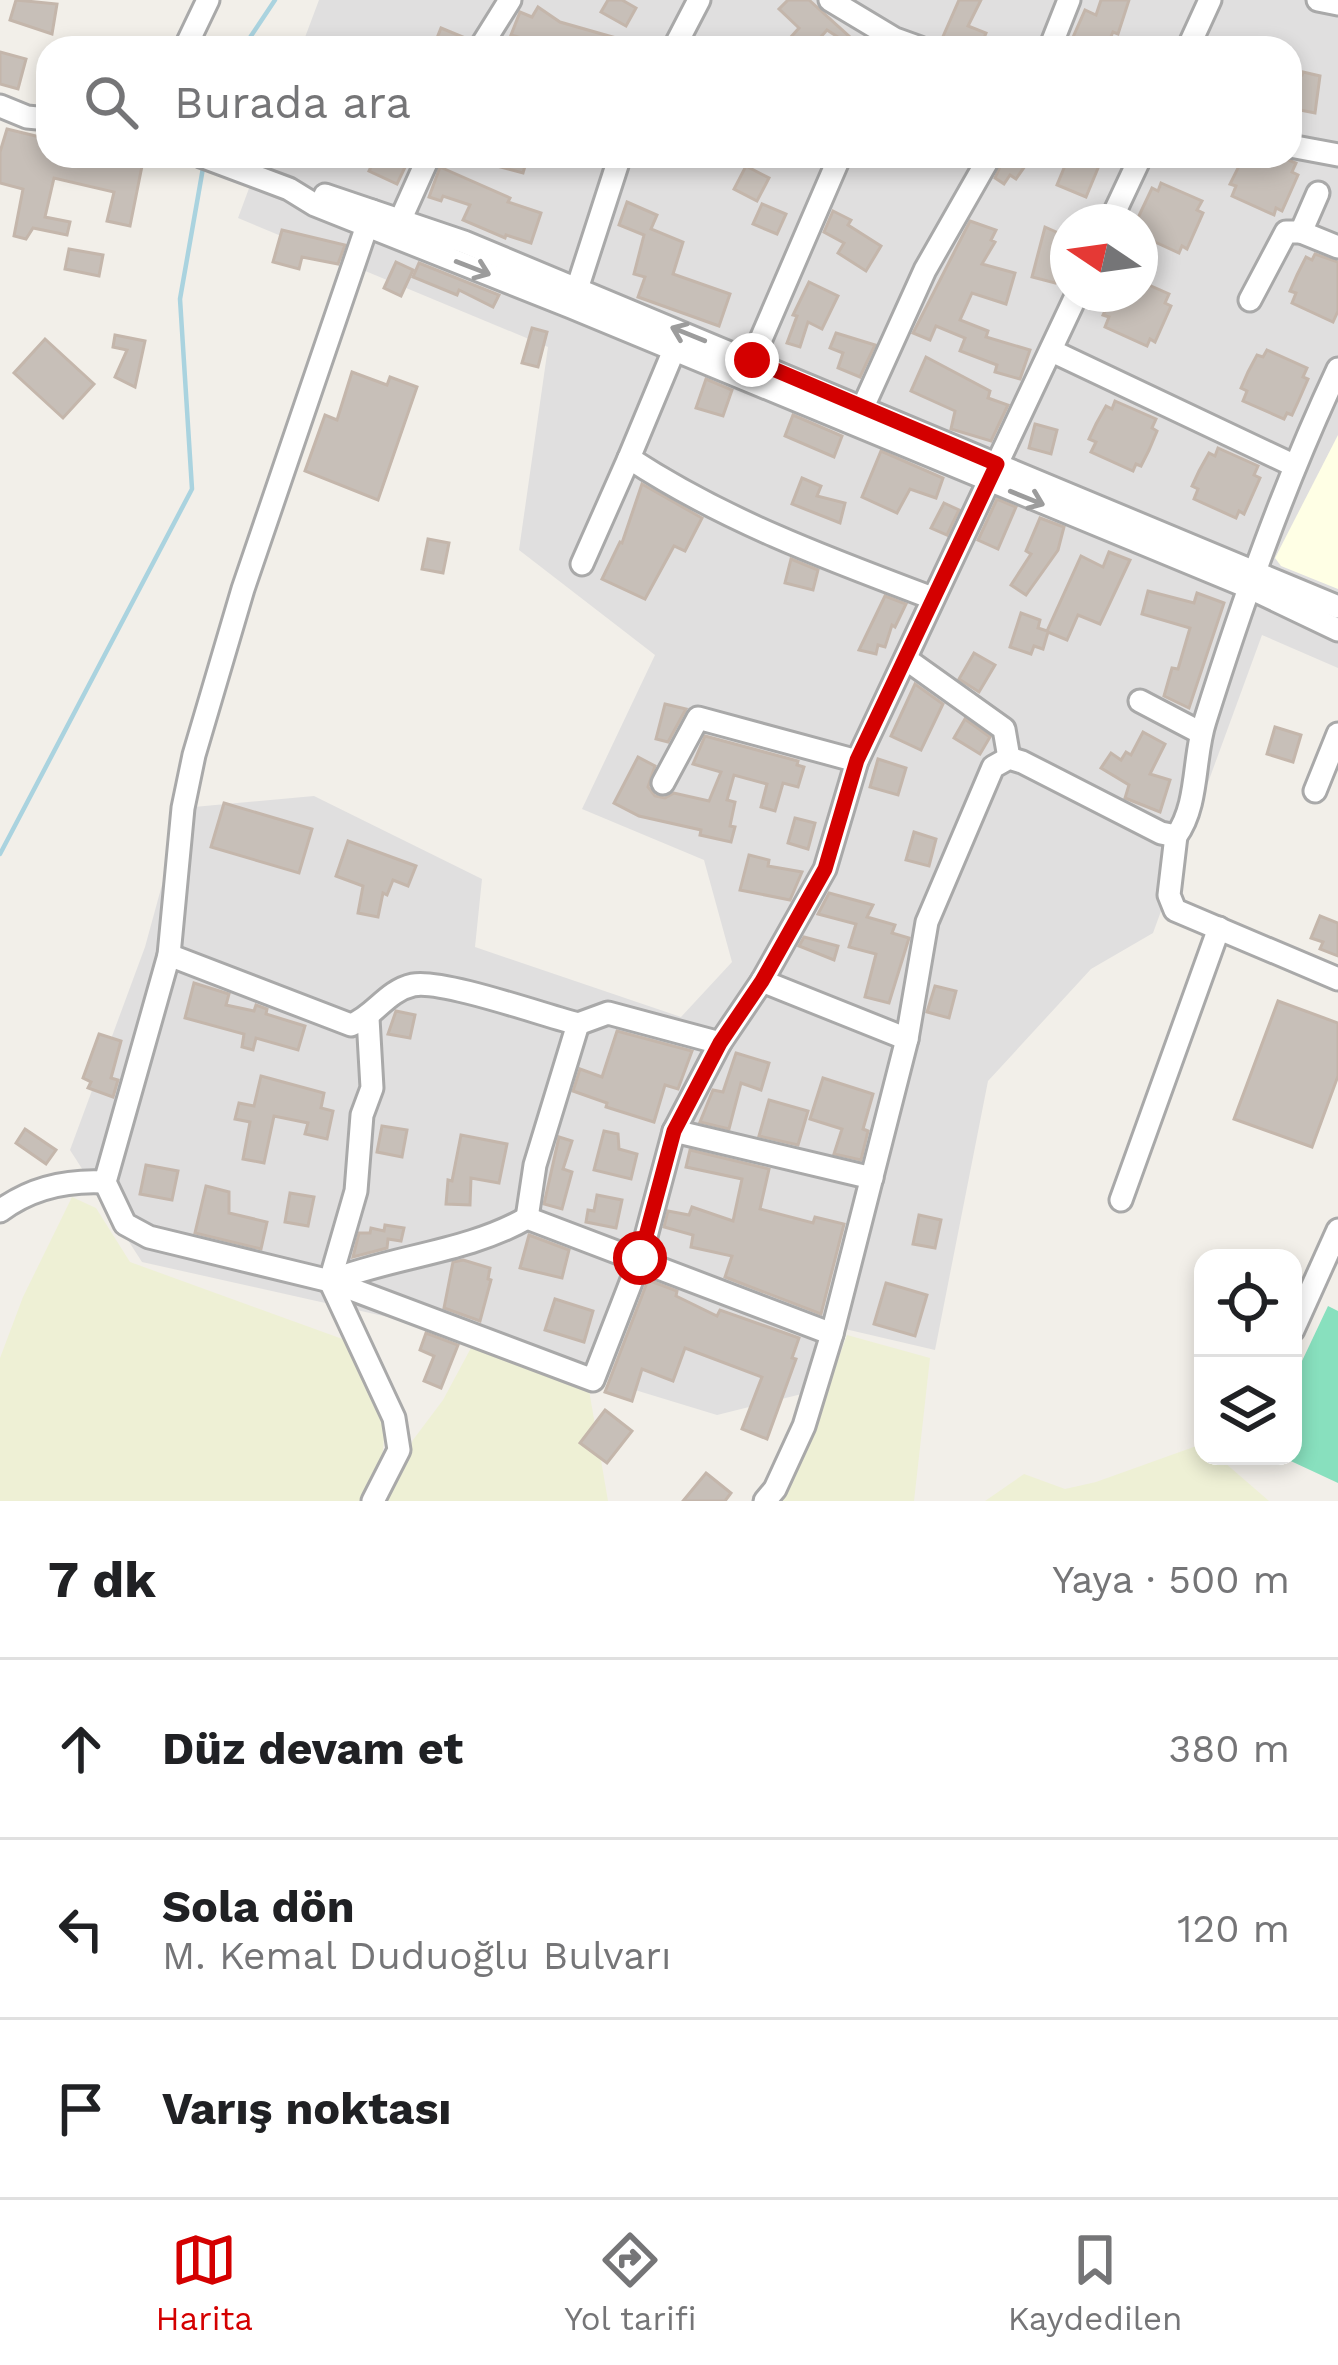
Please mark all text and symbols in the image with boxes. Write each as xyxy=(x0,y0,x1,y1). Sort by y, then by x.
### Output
search box xyxy=(36,36,1302,168)
icon: search xyxy=(78,69,144,135)
text: Burada ara xyxy=(174,76,411,129)
north arrow xyxy=(1050,204,1158,312)
one-way arrow xyxy=(454,259,491,281)
one-way arrow xyxy=(670,322,707,343)
route end xyxy=(725,333,779,387)
one-way arrow xyxy=(1008,489,1045,510)
route start xyxy=(613,1231,667,1285)
map controls xyxy=(1194,1249,1302,1465)
button: locate xyxy=(1194,1249,1302,1357)
button: layers xyxy=(1194,1357,1302,1465)
text: 7 dk xyxy=(48,1550,156,1609)
text: Yaya · 500 m xyxy=(1052,1557,1290,1602)
icon: ahead xyxy=(48,1716,114,1782)
text: Düz devam et xyxy=(162,1722,463,1775)
text: 380 m xyxy=(1169,1726,1290,1771)
text: Sola dön xyxy=(162,1880,355,1933)
icon: left xyxy=(48,1896,114,1962)
text: 120 m xyxy=(1177,1906,1290,1951)
text: M. Kemal Duduoğlu Bulvarı xyxy=(162,1933,672,1978)
icon: arrive xyxy=(48,2076,114,2142)
text: Varış noktası xyxy=(162,2082,451,2135)
tab: Harita xyxy=(156,2227,253,2338)
tab: Yol tarifi xyxy=(564,2227,697,2338)
tab: Kaydedilen xyxy=(1008,2227,1182,2338)

